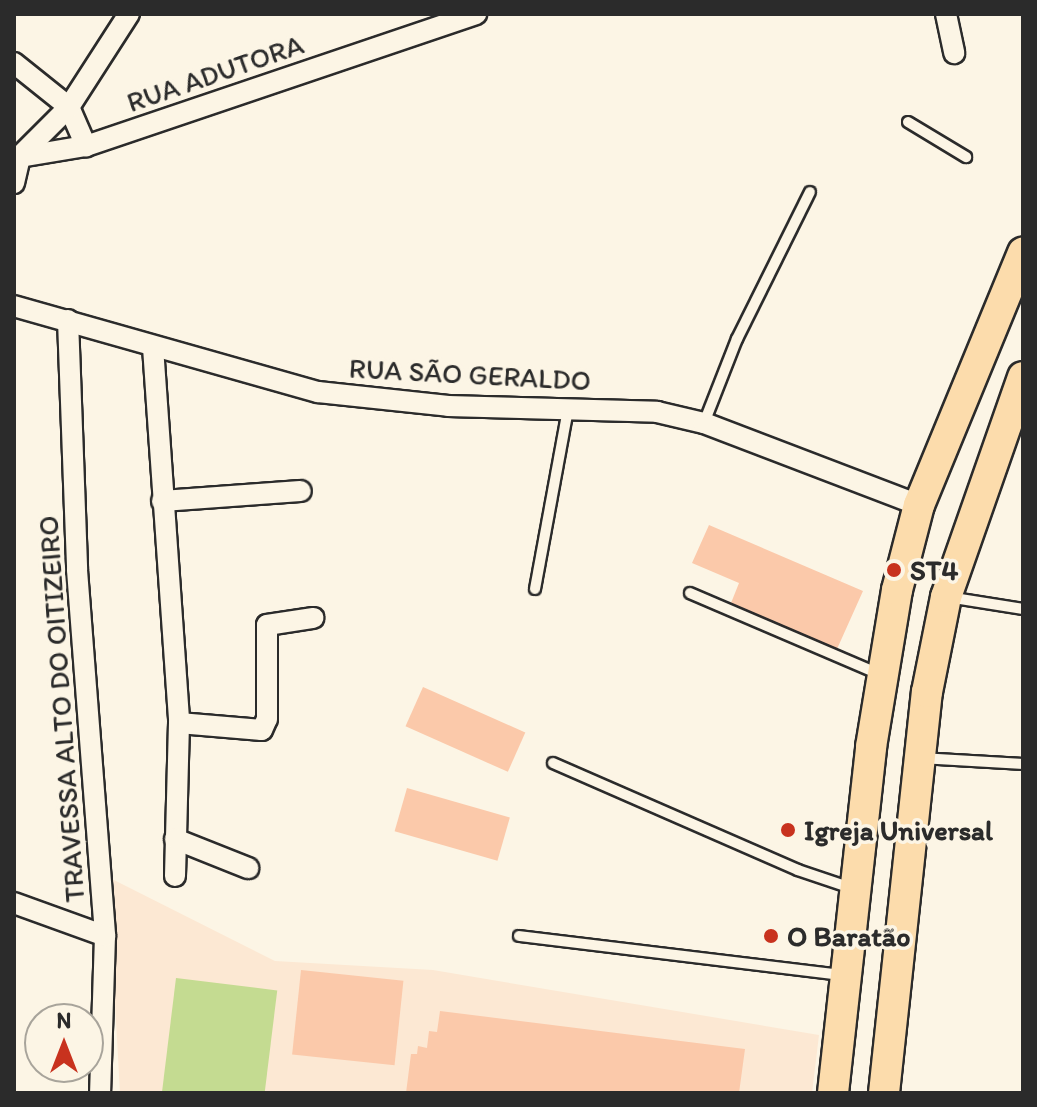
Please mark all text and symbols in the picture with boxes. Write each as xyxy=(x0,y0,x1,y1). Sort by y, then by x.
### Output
street label: RUA ADUTORA xyxy=(122,27,308,119)
street label: RUA SÃO GERALDO xyxy=(348,351,592,397)
street label: TRAVESSA ALTO DO OITIZEIRO xyxy=(31,514,91,904)
place label: ST4 xyxy=(910,553,958,587)
marker: ST4 xyxy=(885,561,903,579)
place label: Igreja Universal xyxy=(804,813,994,847)
marker: Igreja Universal xyxy=(779,821,797,839)
place label: O Baratão xyxy=(787,919,910,953)
marker: O Baratão xyxy=(762,927,780,945)
north arrow xyxy=(24,1003,104,1083)
text: N xyxy=(57,1007,71,1034)

